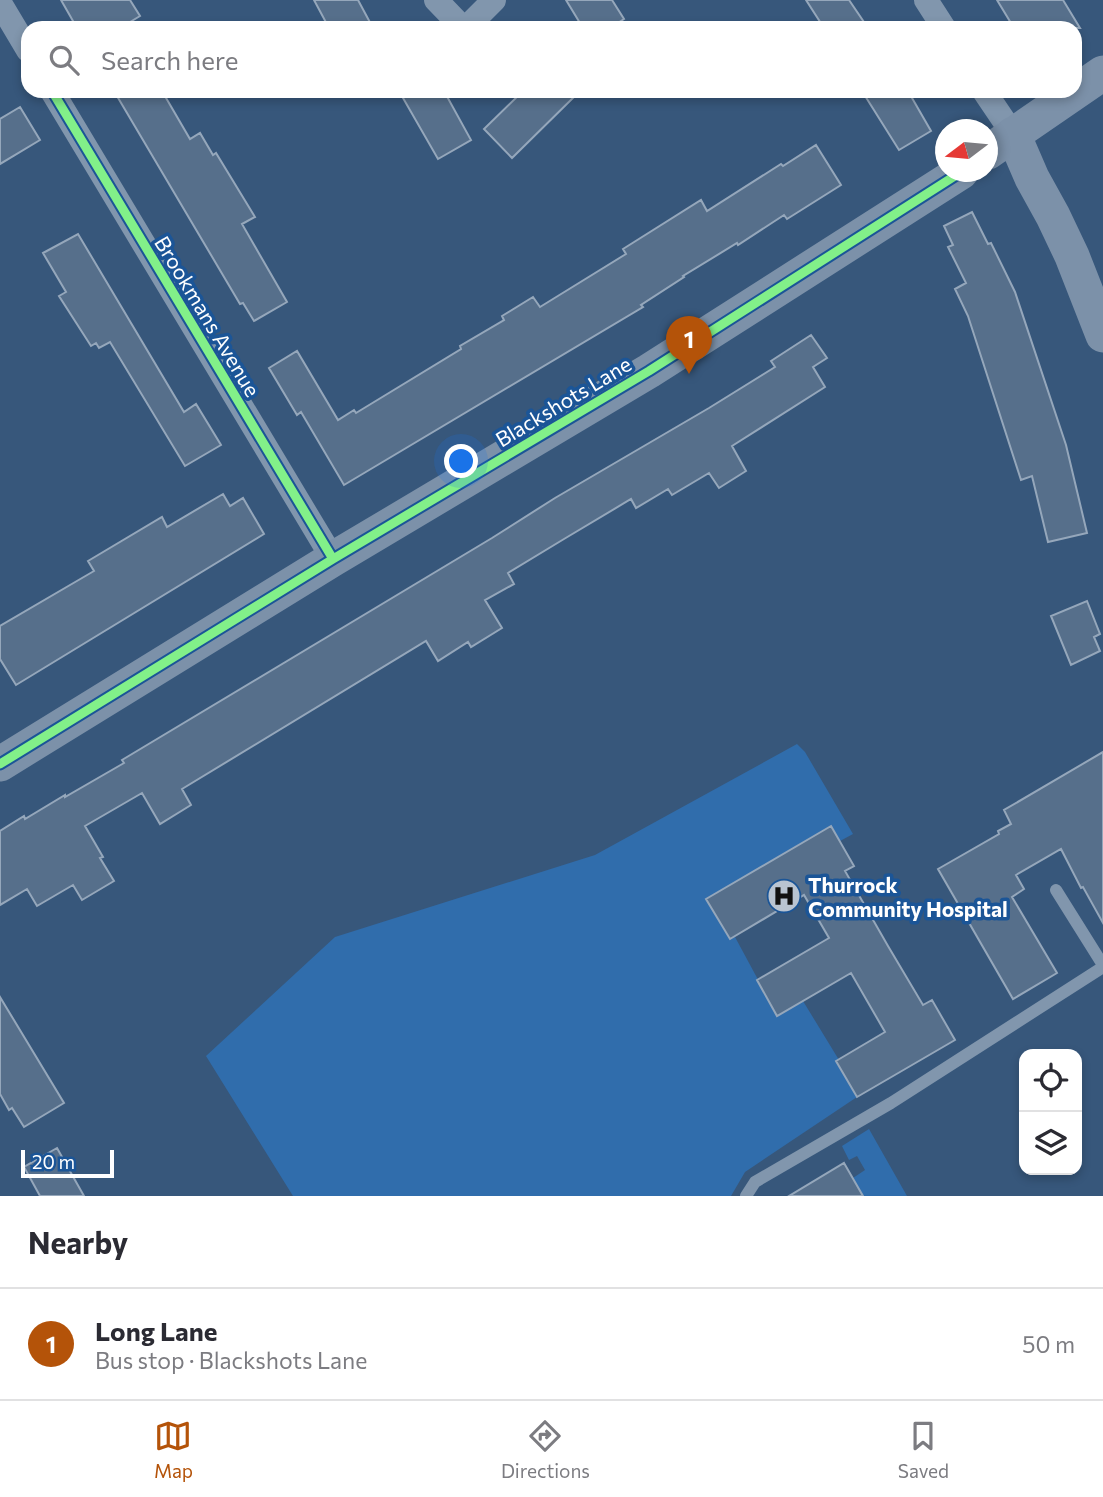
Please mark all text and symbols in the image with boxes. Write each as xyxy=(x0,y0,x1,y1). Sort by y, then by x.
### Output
search box xyxy=(21,21,1082,98)
icon: search xyxy=(45,41,83,79)
text: Search here xyxy=(101,44,239,75)
north arrow xyxy=(935,119,998,182)
street label: Brookmans Avenue xyxy=(150,231,266,401)
pin: 1 xyxy=(666,316,712,374)
street label: Blackshots Lane xyxy=(491,351,635,451)
your location xyxy=(444,444,478,478)
place label: Thurrock Community Hospital xyxy=(808,872,1008,921)
hospital icon: Thurrock Community Hospital xyxy=(765,877,803,915)
map controls xyxy=(1019,1049,1082,1175)
button: locate xyxy=(1019,1049,1082,1112)
button: layers xyxy=(1019,1112,1082,1175)
scale bar xyxy=(21,1147,114,1179)
text: 20 m xyxy=(32,1150,75,1173)
text: Nearby xyxy=(28,1223,128,1260)
text: Long Lane xyxy=(95,1315,217,1346)
text: 1 xyxy=(46,1330,56,1358)
text: 50 m xyxy=(1022,1330,1075,1358)
text: Bus stop · Blackshots Lane xyxy=(95,1346,367,1374)
tab: Map xyxy=(154,1417,193,1482)
tab: Directions xyxy=(501,1417,590,1482)
tab: Saved xyxy=(898,1417,949,1482)

